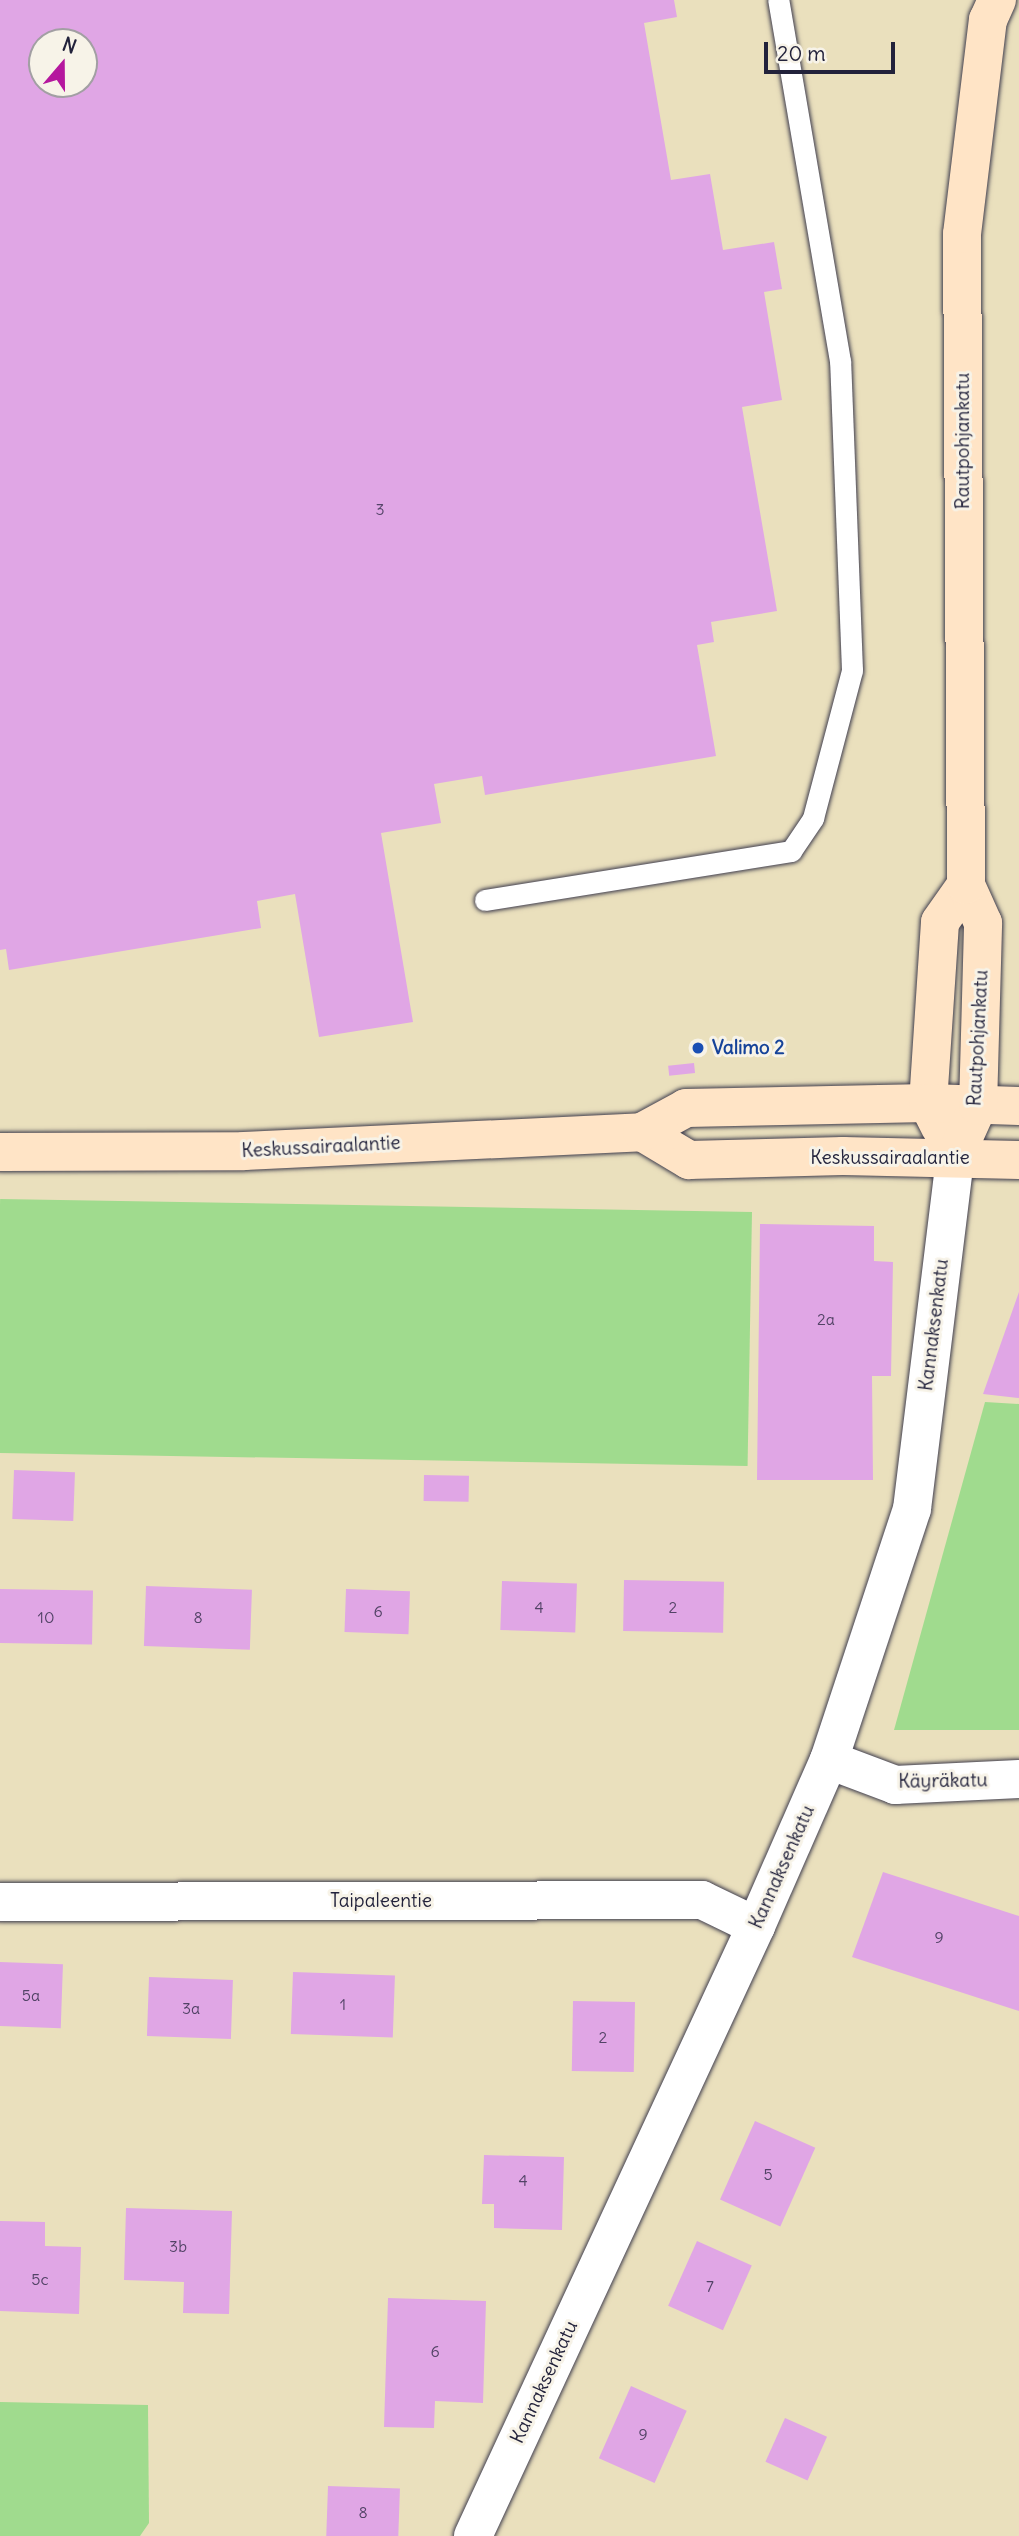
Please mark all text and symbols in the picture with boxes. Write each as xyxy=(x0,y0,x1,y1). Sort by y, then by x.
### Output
north arrow xyxy=(28,28,98,98)
scale bar xyxy=(767,28,898,72)
text: N xyxy=(59,32,80,59)
text: 20 m xyxy=(777,40,826,67)
street label: Rautpohjankatu xyxy=(952,373,974,509)
house number: 3 xyxy=(375,499,385,519)
street label: Rautpohjankatu xyxy=(963,969,993,1107)
place label: Valimo 2 xyxy=(712,1037,785,1059)
marker: Valimo 2 xyxy=(690,1040,706,1056)
street label: Keskussairaalantie xyxy=(241,1131,401,1163)
street label: Keskussairaalantie xyxy=(810,1147,970,1169)
street label: Kannaksenkatu xyxy=(915,1258,953,1392)
house number: 2a xyxy=(817,1309,835,1329)
house number: 4 xyxy=(534,1597,544,1617)
house number: 2 xyxy=(669,1597,677,1617)
house number: 6 xyxy=(373,1601,383,1621)
house number: 10 xyxy=(38,1607,54,1627)
house number: 8 xyxy=(193,1607,203,1627)
street label: Käyräkatu xyxy=(898,1769,988,1793)
street label: Kannaksenkatu xyxy=(745,1802,819,1932)
street label: Taipaleentie xyxy=(330,1890,432,1912)
house number: 9 xyxy=(934,1927,944,1947)
house number: 5a xyxy=(22,1985,40,2005)
house number: 1 xyxy=(340,1994,346,2014)
house number: 3a xyxy=(182,1998,200,2018)
house number: 2 xyxy=(599,2027,607,2047)
house number: 5 xyxy=(763,2164,773,2184)
house number: 4 xyxy=(518,2170,528,2190)
house number: 3b xyxy=(169,2236,187,2256)
house number: 5c xyxy=(31,2269,49,2289)
house number: 7 xyxy=(706,2276,714,2296)
street label: Kannaksenkatu xyxy=(506,2317,582,2447)
house number: 6 xyxy=(430,2341,440,2361)
house number: 9 xyxy=(638,2424,648,2444)
house number: 8 xyxy=(358,2502,368,2522)

